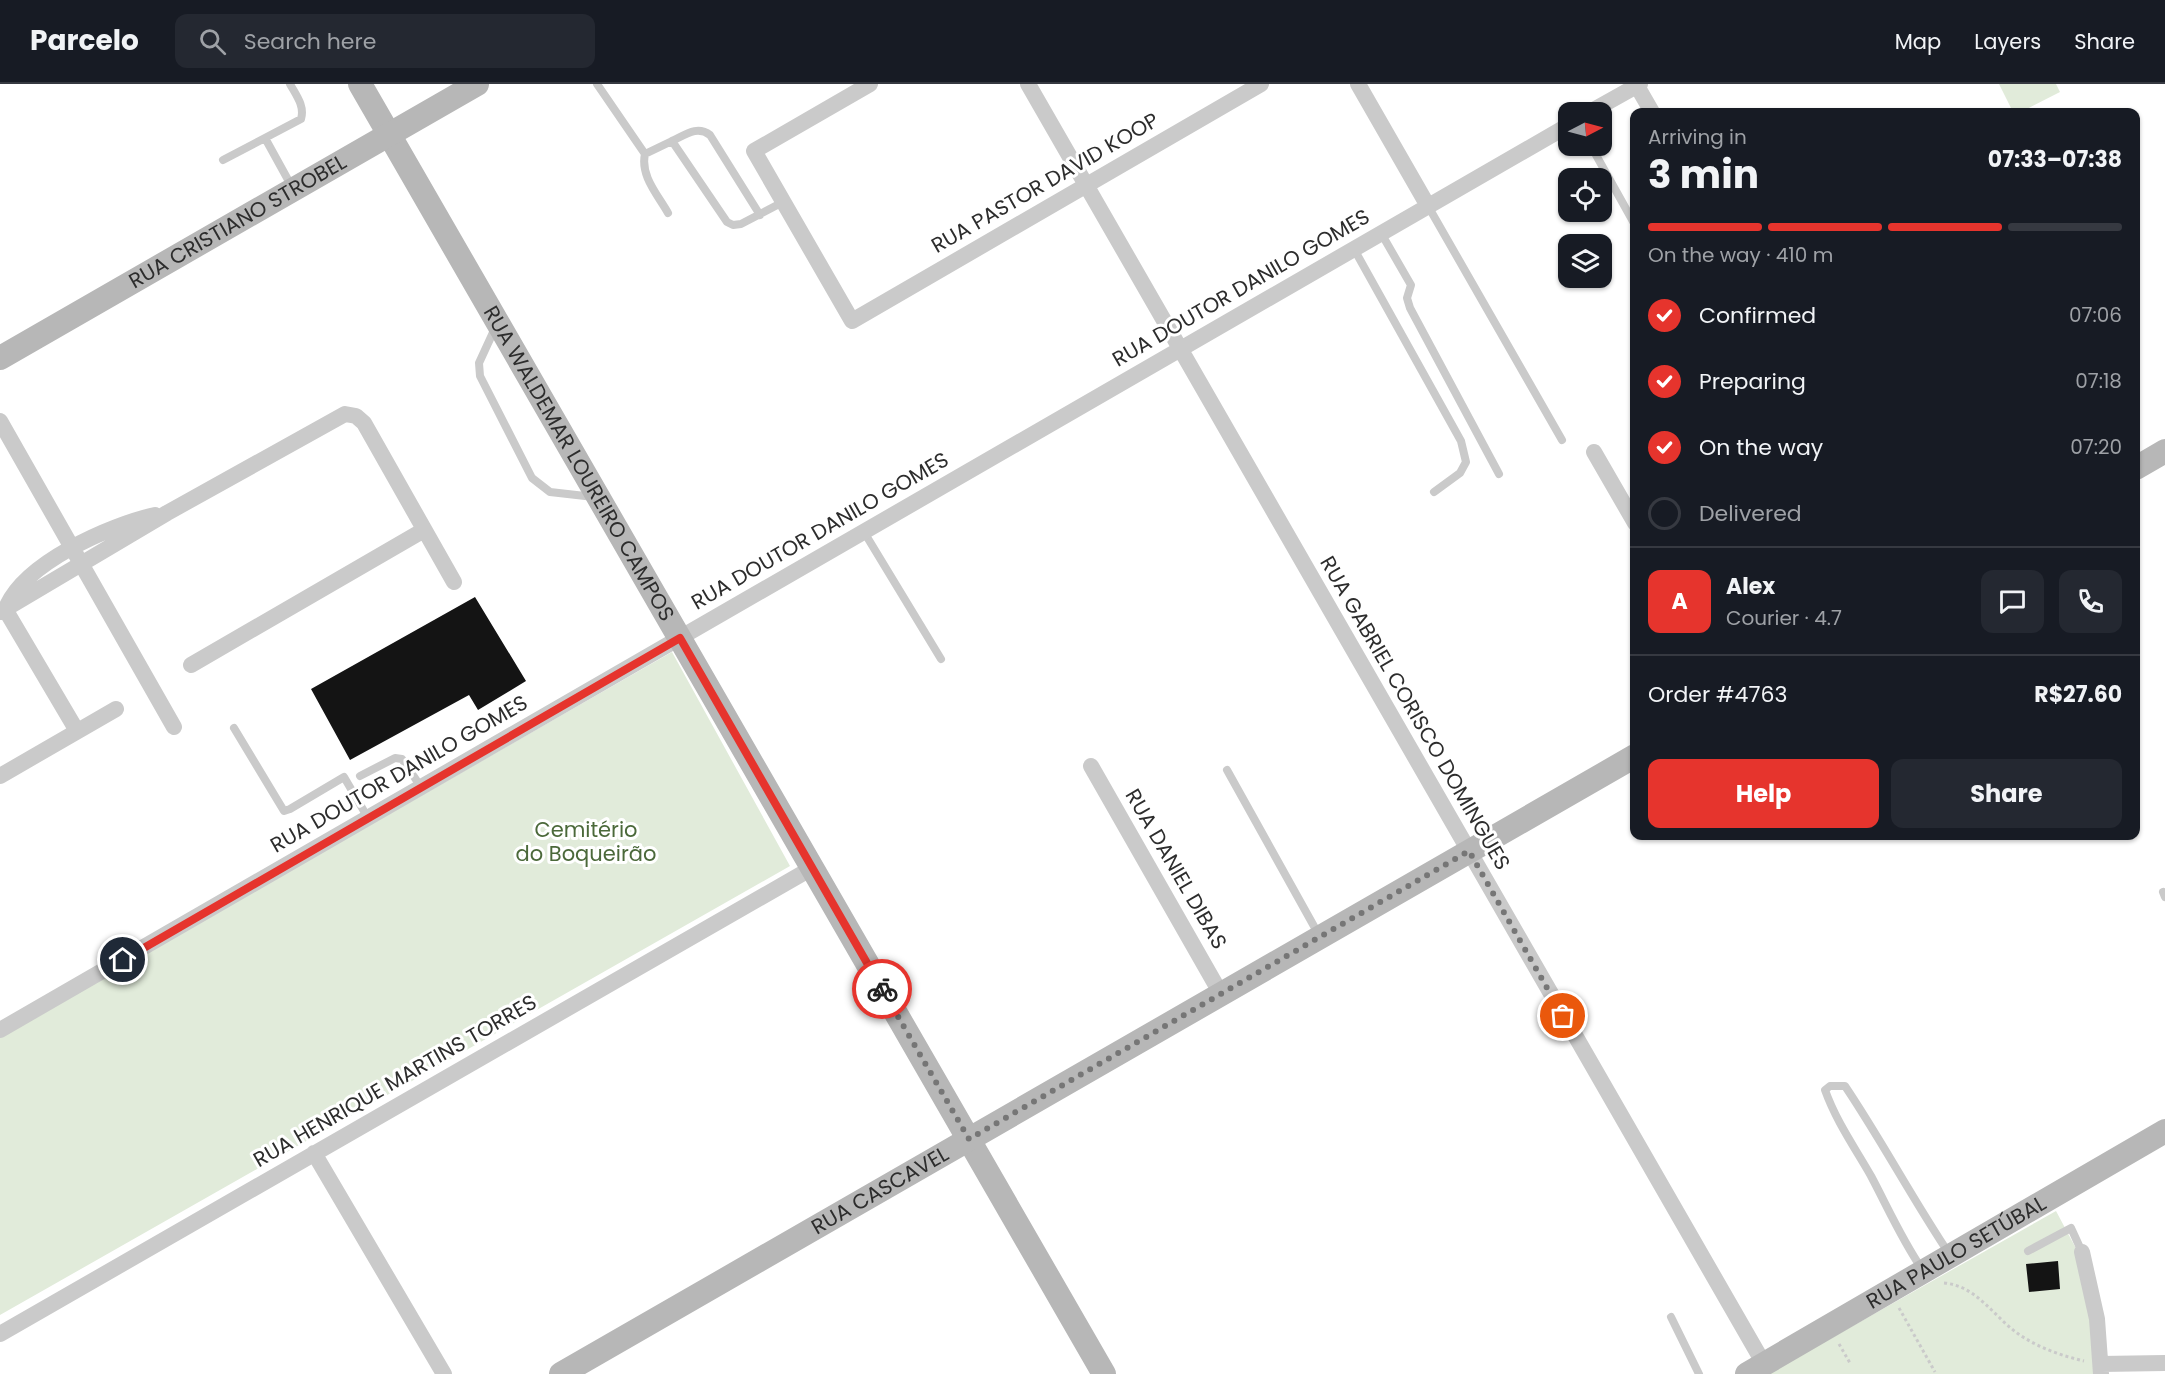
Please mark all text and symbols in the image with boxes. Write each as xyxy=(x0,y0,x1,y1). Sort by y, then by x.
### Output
search box xyxy=(175,14,595,68)
text: Parcelo xyxy=(30,21,139,60)
icon: search xyxy=(196,25,229,58)
text: Search here xyxy=(244,26,376,57)
text: Map xyxy=(1895,27,1941,56)
text: Layers xyxy=(1974,27,2041,56)
text: Share xyxy=(2074,27,2135,56)
north arrow xyxy=(1558,102,1612,156)
map controls xyxy=(1558,102,1612,288)
street label: RUA PASTOR DAVID KOOP xyxy=(926,105,1164,260)
text: Arriving in xyxy=(1648,123,1747,151)
text: 07:33–07:38 xyxy=(1988,144,2122,175)
street label: RUA CRISTIANO STROBEL xyxy=(123,147,351,295)
text: 3 min xyxy=(1648,147,1759,202)
button: locate xyxy=(1558,168,1612,222)
street label: RUA DOUTOR DANILO GOMES xyxy=(1107,202,1375,373)
button: layers xyxy=(1558,234,1612,288)
text: On the way · 410 m xyxy=(1648,241,1833,269)
icon: check xyxy=(1648,299,1681,332)
street label: RUA WALDEMAR LOUREIRO CAMPOS xyxy=(477,300,682,626)
text: Confirmed xyxy=(1699,300,1816,331)
text: 07:06 xyxy=(2069,301,2122,329)
icon: check xyxy=(1648,365,1681,398)
text: Preparing xyxy=(1699,366,1806,397)
text: 07:18 xyxy=(2075,367,2122,395)
icon: check xyxy=(1648,431,1681,464)
text: On the way xyxy=(1699,432,1823,463)
text: 07:20 xyxy=(2070,433,2122,461)
street label: RUA DOUTOR DANILO GOMES xyxy=(686,445,954,616)
text: Delivered xyxy=(1699,498,1802,529)
street label: RUA GABRIEL CORISCO DOMINGUES xyxy=(1313,551,1517,875)
button: chat xyxy=(1981,570,2044,633)
button: phone xyxy=(2059,570,2122,633)
text: Alex xyxy=(1726,571,1775,602)
text: A xyxy=(1671,586,1688,617)
text: Courier · 4.7 xyxy=(1726,604,1842,632)
text: Order #4763 xyxy=(1648,679,1787,710)
text: R$27.60 xyxy=(2034,679,2122,710)
street label: RUA DOUTOR DANILO GOMES xyxy=(265,688,533,859)
button: Help xyxy=(1648,759,1879,828)
button: Share xyxy=(1891,759,2122,828)
street label: RUA DANIEL DIBAS xyxy=(1119,783,1234,954)
park label: Cemitério do Boqueirão xyxy=(516,815,656,868)
pin xyxy=(97,934,148,985)
icon: home xyxy=(106,943,139,976)
courier xyxy=(852,959,912,1019)
icon: bike xyxy=(866,973,899,1006)
street label: RUA HENRIQUE MARTINS TORRES xyxy=(248,987,542,1174)
pin xyxy=(1537,990,1588,1041)
icon: bag xyxy=(1546,999,1579,1032)
street label: RUA CASCAVEL xyxy=(806,1139,954,1241)
street label: RUA PAULO SETÚBAL xyxy=(1861,1188,2051,1316)

